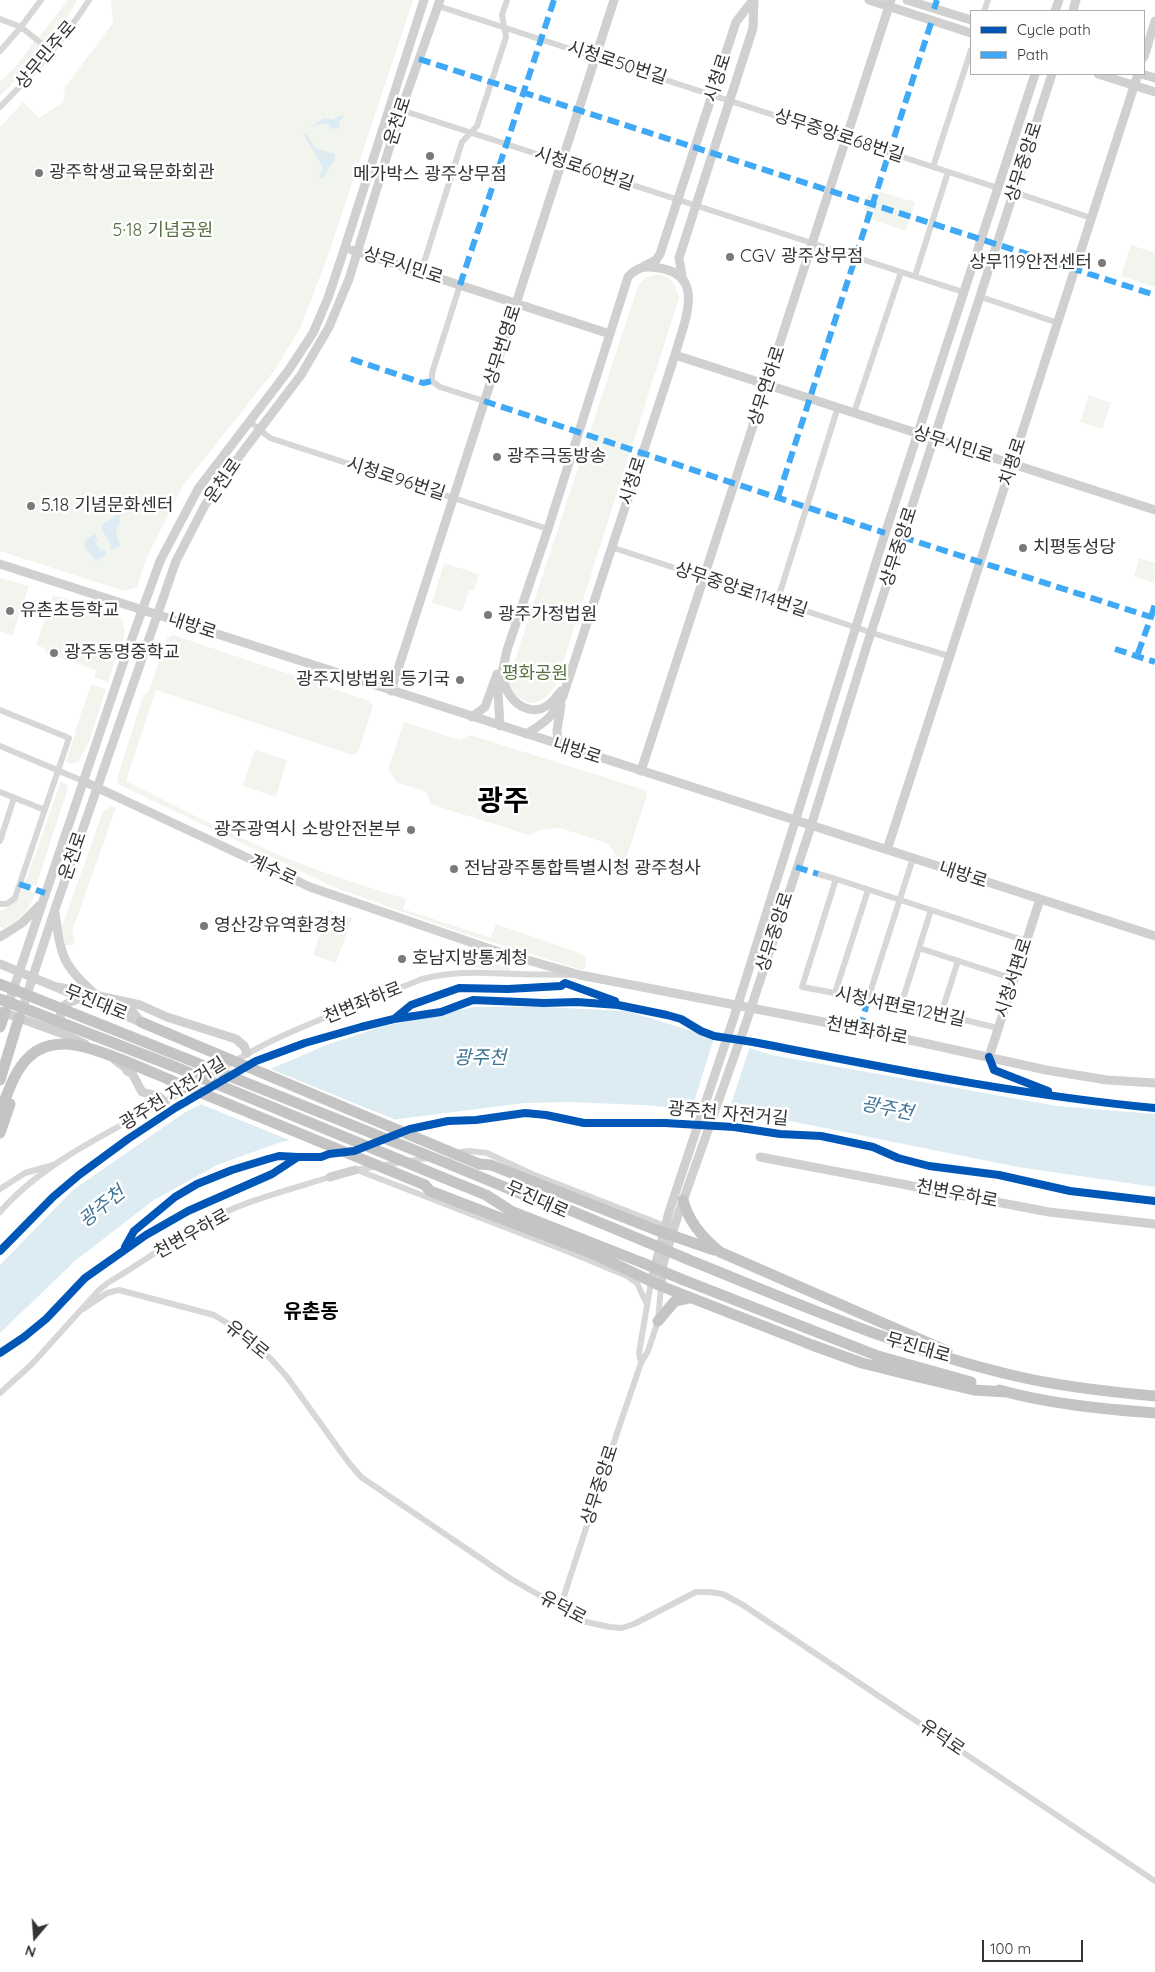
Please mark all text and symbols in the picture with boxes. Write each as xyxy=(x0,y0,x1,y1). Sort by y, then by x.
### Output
legend xyxy=(970,10,1145,75)
street label: 상무민주로 xyxy=(11,16,81,94)
text: Cycle path xyxy=(1017,20,1091,39)
street label: 시청로50번길 xyxy=(565,37,669,89)
text: Path xyxy=(1017,45,1049,64)
street label: 시청로 xyxy=(700,51,736,105)
street label: 운천로 xyxy=(380,94,416,148)
street label: 상무중앙로68번길 xyxy=(771,105,907,167)
street label: 상무중앙로 xyxy=(1001,119,1047,205)
street label: 시청로60번길 xyxy=(532,143,636,195)
marker: 메가박스 광주상무점 xyxy=(424,150,436,162)
place label: 광주학생교육문화회관 xyxy=(49,162,215,184)
place label: 메가박스 광주상무점 xyxy=(353,164,507,186)
marker: 광주학생교육문화회관 xyxy=(33,167,45,179)
park label: 5·18 기념공원 xyxy=(113,220,213,242)
street label: 상무시민로 xyxy=(360,243,446,289)
place label: CGV 광주상무점 xyxy=(740,246,864,268)
marker: CGV 광주상무점 xyxy=(724,251,736,263)
place label: 상무119안전센터 xyxy=(969,252,1092,274)
marker: 상무119안전센터 xyxy=(1096,257,1108,269)
street label: 상무번영로 xyxy=(480,302,526,388)
street label: 상무연하로 xyxy=(744,343,790,429)
street label: 상무시민로 xyxy=(910,422,996,468)
street label: 치평로 xyxy=(995,435,1031,489)
place label: 광주극동방송 xyxy=(507,446,606,468)
marker: 광주극동방송 xyxy=(491,451,503,463)
street label: 시청로96번길 xyxy=(344,453,448,505)
street label: 운천로 xyxy=(200,454,246,508)
street label: 시청로 xyxy=(615,454,651,508)
place label: 5.18 기념문화센터 xyxy=(41,495,174,517)
marker: 5.18 기념문화센터 xyxy=(25,500,37,512)
street label: 상무중앙로 xyxy=(876,504,922,590)
place label: 치평동성당 xyxy=(1033,537,1116,559)
marker: 치평동성당 xyxy=(1017,542,1029,554)
street label: 상무중앙로114번길 xyxy=(672,558,810,622)
place label: 유촌초등학교 xyxy=(20,600,119,622)
place label: 광주가정법원 xyxy=(498,604,597,626)
marker: 유촌초등학교 xyxy=(4,605,16,617)
street label: 내방로 xyxy=(165,608,219,644)
marker: 광주가정법원 xyxy=(482,609,494,621)
place label: 광주동명중학교 xyxy=(64,642,180,664)
marker: 광주동명중학교 xyxy=(48,647,60,659)
park label: 평화공원 xyxy=(502,663,568,685)
place label: 광주지방법원 등기국 xyxy=(296,669,450,691)
marker: 광주지방법원 등기국 xyxy=(454,674,466,686)
street label: 내방로 xyxy=(550,733,604,769)
district label: 광주 xyxy=(477,785,529,819)
place label: 광주광역시 소방안전본부 xyxy=(214,819,401,841)
marker: 광주광역시 소방안전본부 xyxy=(405,824,417,836)
street label: 운천로 xyxy=(55,829,91,883)
street label: 계수로 xyxy=(246,850,300,890)
street label: 내방로 xyxy=(936,857,990,893)
place label: 전남광주통합특별시청 광주청사 xyxy=(464,858,701,880)
marker: 전남광주통합특별시청 광주청사 xyxy=(448,863,460,875)
street label: 상무중앙로 xyxy=(752,889,798,975)
place label: 영산강유역환경청 xyxy=(214,915,346,937)
marker: 영산강유역환경청 xyxy=(198,920,210,932)
street label: 시청서편로 xyxy=(991,935,1037,1021)
place label: 호남지방통계청 xyxy=(412,948,528,970)
marker: 호남지방통계청 xyxy=(396,953,408,965)
street label: 천변좌하로 xyxy=(321,977,405,1029)
street label: 무진대로 xyxy=(61,981,131,1025)
street label: 시청서편로12번길 xyxy=(833,983,967,1031)
street label: 천변좌하로 xyxy=(824,1012,910,1050)
water label: 광주천 xyxy=(454,1047,506,1069)
street label: 광주천 자전거길 xyxy=(116,1053,230,1135)
water label: 광주천 xyxy=(859,1093,915,1125)
street label: 광주천 자전거길 xyxy=(667,1098,789,1130)
street label: 천변우하로 xyxy=(914,1175,1000,1213)
street label: 무진대로 xyxy=(502,1177,572,1223)
water label: 광주천 xyxy=(74,1182,130,1232)
street label: 천변우하로 xyxy=(151,1204,233,1264)
district label: 유촌동 xyxy=(283,1300,339,1324)
street label: 유덕로 xyxy=(221,1316,273,1364)
street label: 무진대로 xyxy=(883,1328,953,1368)
street label: 상무중앙로 xyxy=(577,1442,623,1528)
street label: 유덕로 xyxy=(536,1587,590,1629)
street label: 유덕로 xyxy=(915,1715,969,1761)
north arrow xyxy=(10,1912,60,1962)
scale bar xyxy=(985,1930,1086,1962)
text: 100 m xyxy=(990,1939,1031,1958)
text: N xyxy=(23,1941,38,1961)

